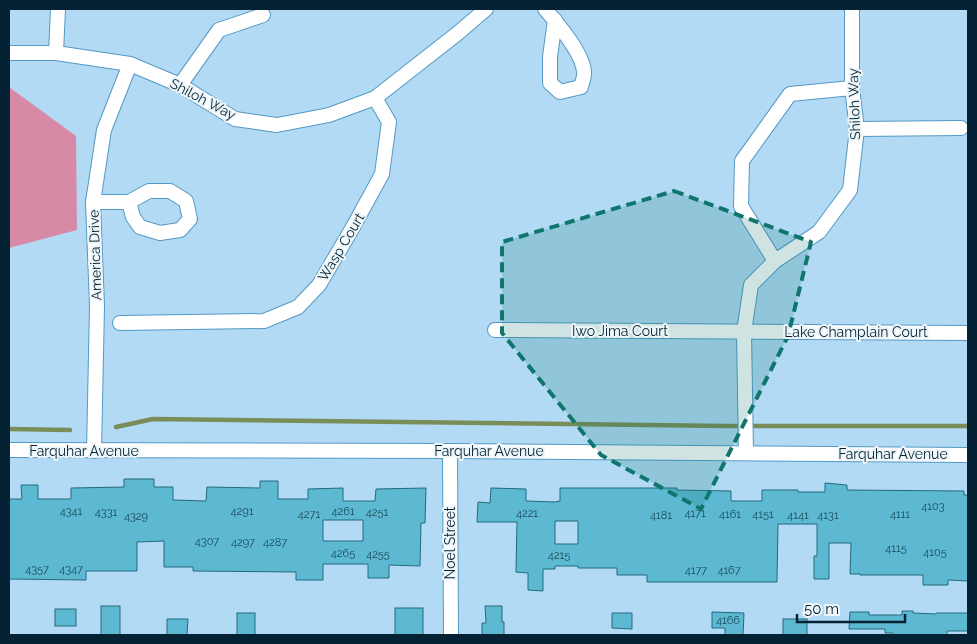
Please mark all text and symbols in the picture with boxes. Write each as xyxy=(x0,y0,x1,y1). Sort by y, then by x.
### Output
street label: Shiloh Way xyxy=(845,67,863,140)
street label: Shiloh Way xyxy=(167,75,239,123)
street label: America Drive xyxy=(85,209,105,301)
street label: Wasp Court xyxy=(314,210,368,284)
street label: Iwo Jima Court xyxy=(572,323,668,339)
street label: Lake Champlain Court xyxy=(784,324,928,340)
street label: Farquhar Avenue xyxy=(29,443,139,459)
street label: Farquhar Avenue xyxy=(434,443,544,459)
street label: Farquhar Avenue xyxy=(838,446,948,462)
house number: 4103 xyxy=(921,500,945,513)
house number: 4341 xyxy=(60,505,83,518)
house number: 4291 xyxy=(231,505,254,518)
house number: 4261 xyxy=(331,505,355,518)
house number: 4331 xyxy=(95,506,118,519)
house number: 4251 xyxy=(366,506,389,519)
street label: Noel Street xyxy=(442,506,458,580)
house number: 4221 xyxy=(516,507,538,520)
house number: 4171 xyxy=(684,507,706,520)
house number: 4271 xyxy=(298,508,320,521)
house number: 4161 xyxy=(719,508,741,521)
house number: 4151 xyxy=(752,508,774,521)
house number: 4111 xyxy=(890,508,910,521)
house number: 4181 xyxy=(650,509,672,522)
house number: 4141 xyxy=(787,509,809,522)
house number: 4131 xyxy=(817,509,839,522)
house number: 4329 xyxy=(124,510,148,523)
house number: 4307 xyxy=(195,535,219,548)
house number: 4297 xyxy=(231,536,255,549)
house number: 4287 xyxy=(263,536,287,549)
house number: 4115 xyxy=(885,542,907,555)
house number: 4105 xyxy=(923,546,947,559)
house number: 4265 xyxy=(331,547,355,560)
house number: 4255 xyxy=(366,548,390,561)
house number: 4215 xyxy=(548,549,570,562)
house number: 4357 xyxy=(25,563,49,576)
house number: 4347 xyxy=(59,563,83,576)
house number: 4177 xyxy=(685,564,707,577)
house number: 4167 xyxy=(717,564,741,577)
scale bar xyxy=(797,592,904,624)
text: 50 m xyxy=(804,600,839,618)
house number: 4166 xyxy=(716,614,740,627)

